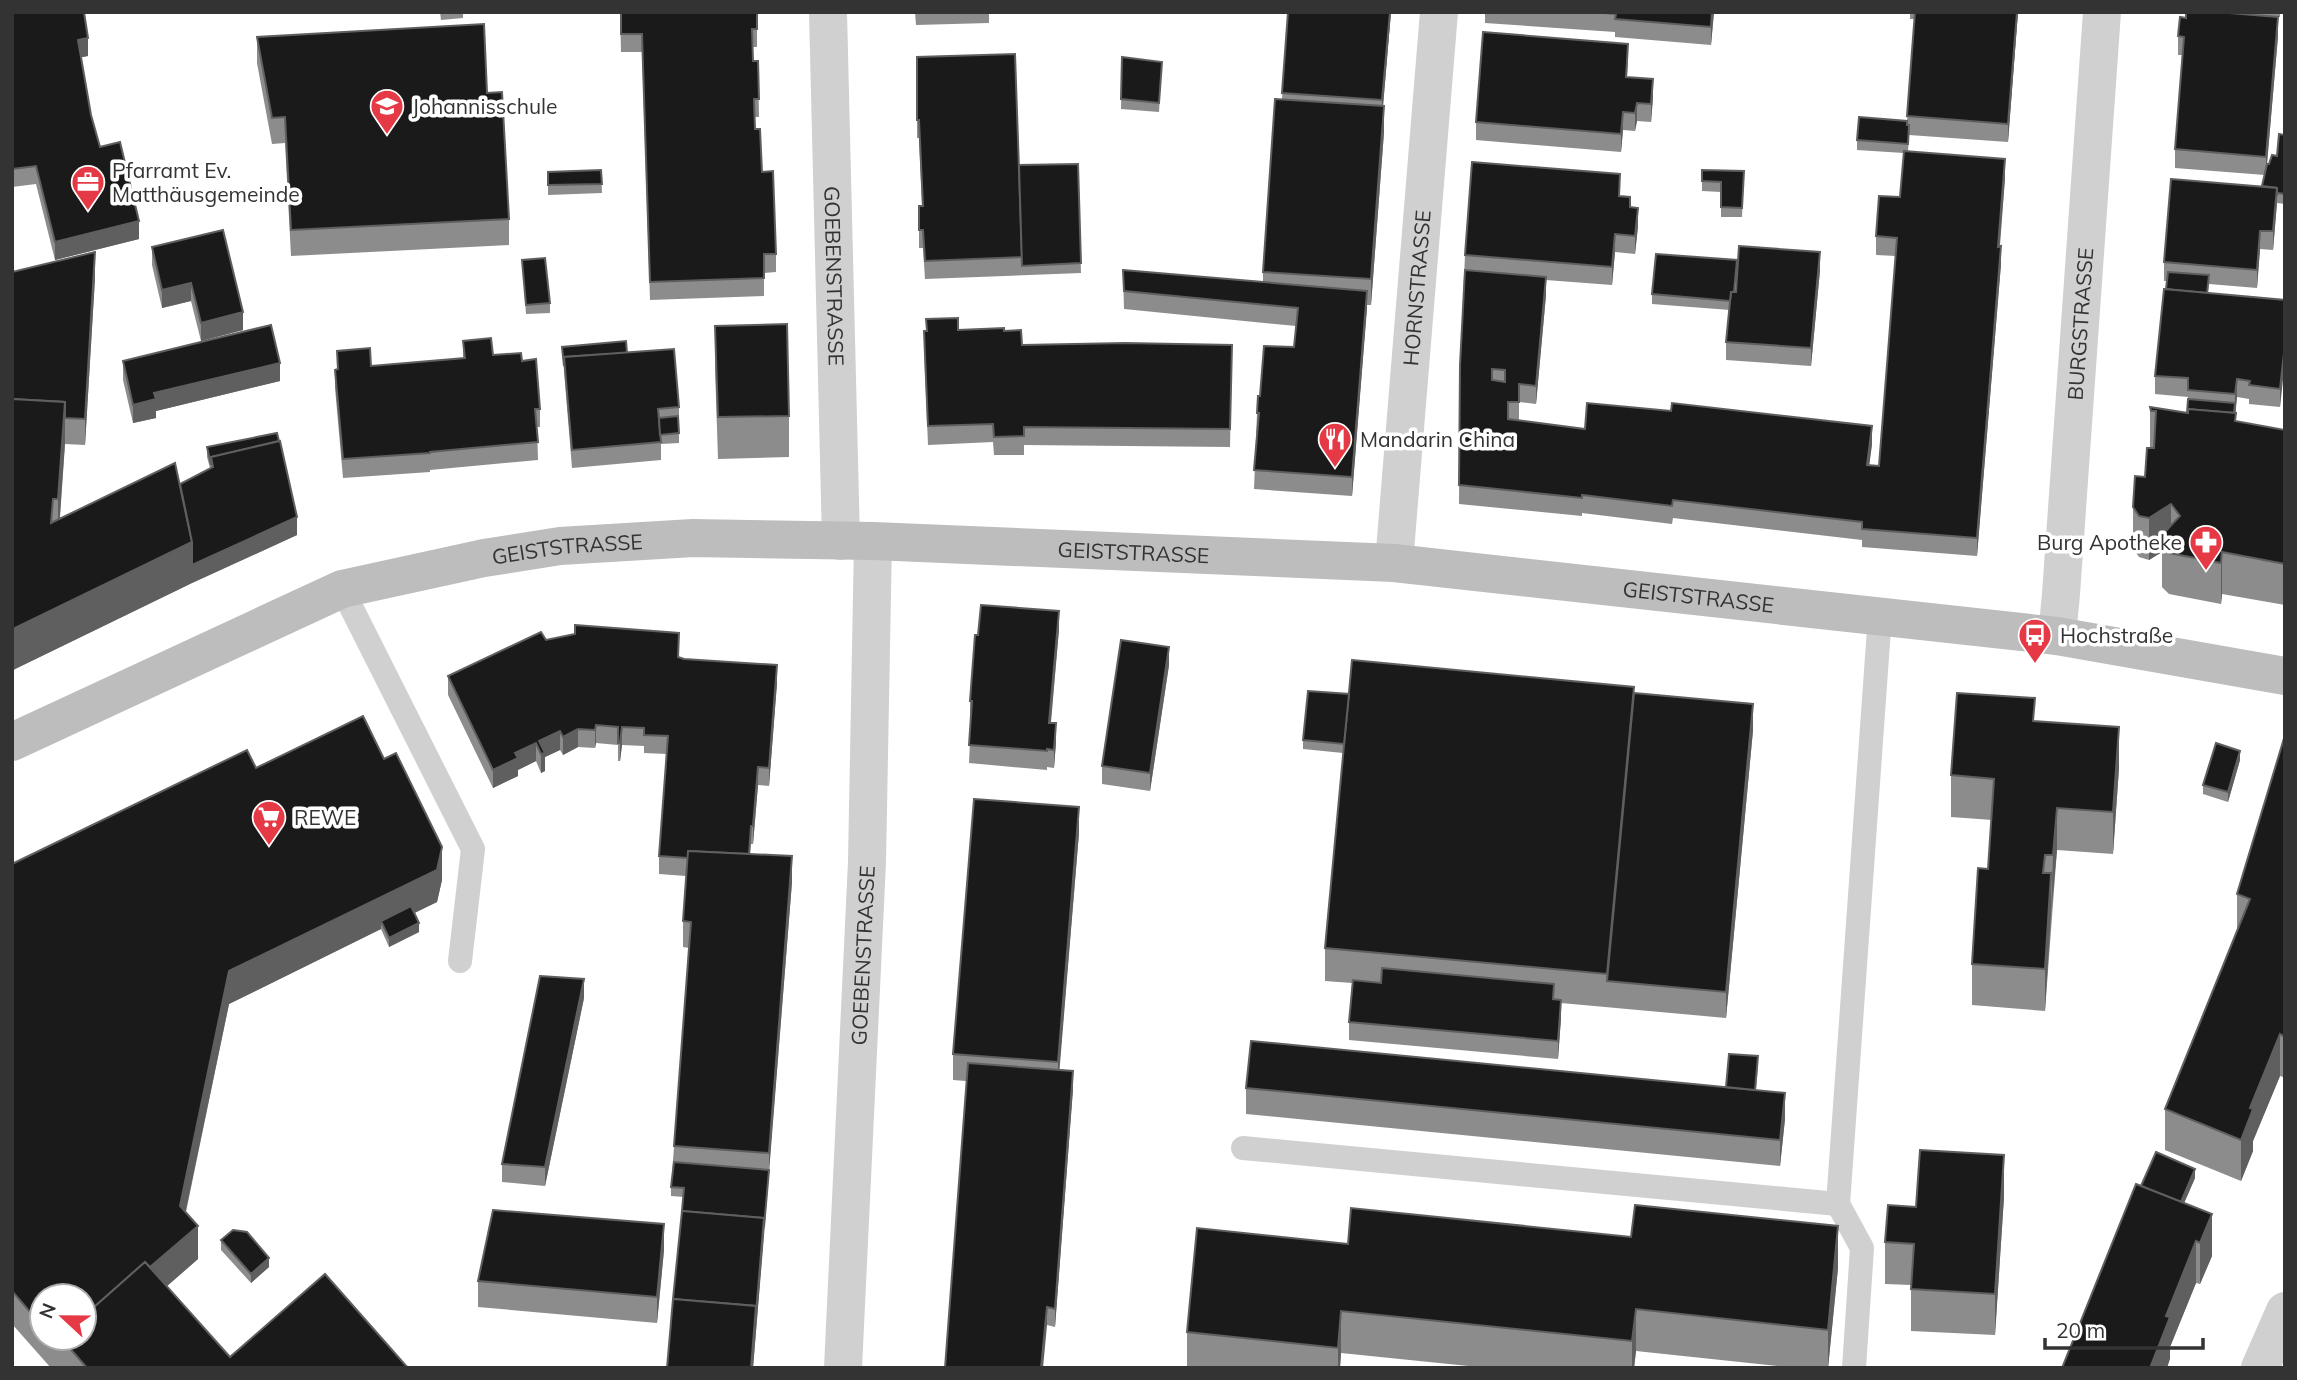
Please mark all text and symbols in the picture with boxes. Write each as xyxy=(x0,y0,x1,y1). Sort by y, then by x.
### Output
school or university icon: Johannisschule xyxy=(368,87,406,136)
place label: Johannisschule xyxy=(412,93,558,119)
place label: Pfarramt Ev. Matthäusgemeinde xyxy=(112,157,300,207)
office icon: Pfarramt Ev. Matthäusgemeinde xyxy=(69,163,107,212)
street label: GOEBENSTRASSE xyxy=(819,186,850,366)
street label: HORNSTRASSE xyxy=(1397,209,1436,367)
street label: BURGSTRASSE xyxy=(2062,247,2098,401)
restaurant icon: Mandarin China xyxy=(1316,420,1354,469)
place label: Mandarin China xyxy=(1360,426,1515,452)
pharmacy icon: Burg Apotheke xyxy=(2187,523,2225,572)
street label: GEISTSTRASSE xyxy=(490,528,643,570)
place label: Burg Apotheke xyxy=(2037,529,2182,555)
street label: GEISTSTRASSE xyxy=(1057,536,1210,568)
street label: GEISTSTRASSE xyxy=(1622,575,1775,618)
bus stop icon: Hochstraße xyxy=(2016,616,2054,665)
place label: Hochstraße xyxy=(2060,622,2173,648)
supermarket icon: REWE xyxy=(250,798,288,847)
place label: REWE xyxy=(294,804,356,830)
street label: GOEBENSTRASSE xyxy=(845,865,880,1046)
north arrow xyxy=(28,1282,98,1352)
text: N xyxy=(33,1299,61,1322)
scale bar xyxy=(2045,1306,2202,1350)
text: 20 m xyxy=(2056,1317,2105,1343)

